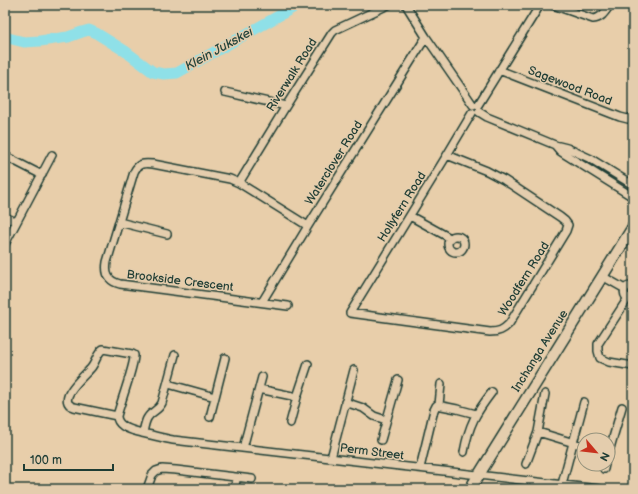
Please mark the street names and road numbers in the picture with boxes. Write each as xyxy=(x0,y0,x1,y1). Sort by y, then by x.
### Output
street label: Riverwalk Road xyxy=(263,35,321,114)
street label: Sagewood Road xyxy=(526,63,614,109)
street label: Waterclover Road xyxy=(302,118,366,208)
street label: Hollyfern Road xyxy=(374,169,430,245)
street label: Woodfern Road xyxy=(495,239,553,319)
street label: Brookside Crescent xyxy=(126,267,235,295)
street label: Inchanga Avenue xyxy=(509,307,571,395)
street label: Perm Street xyxy=(339,441,405,463)

